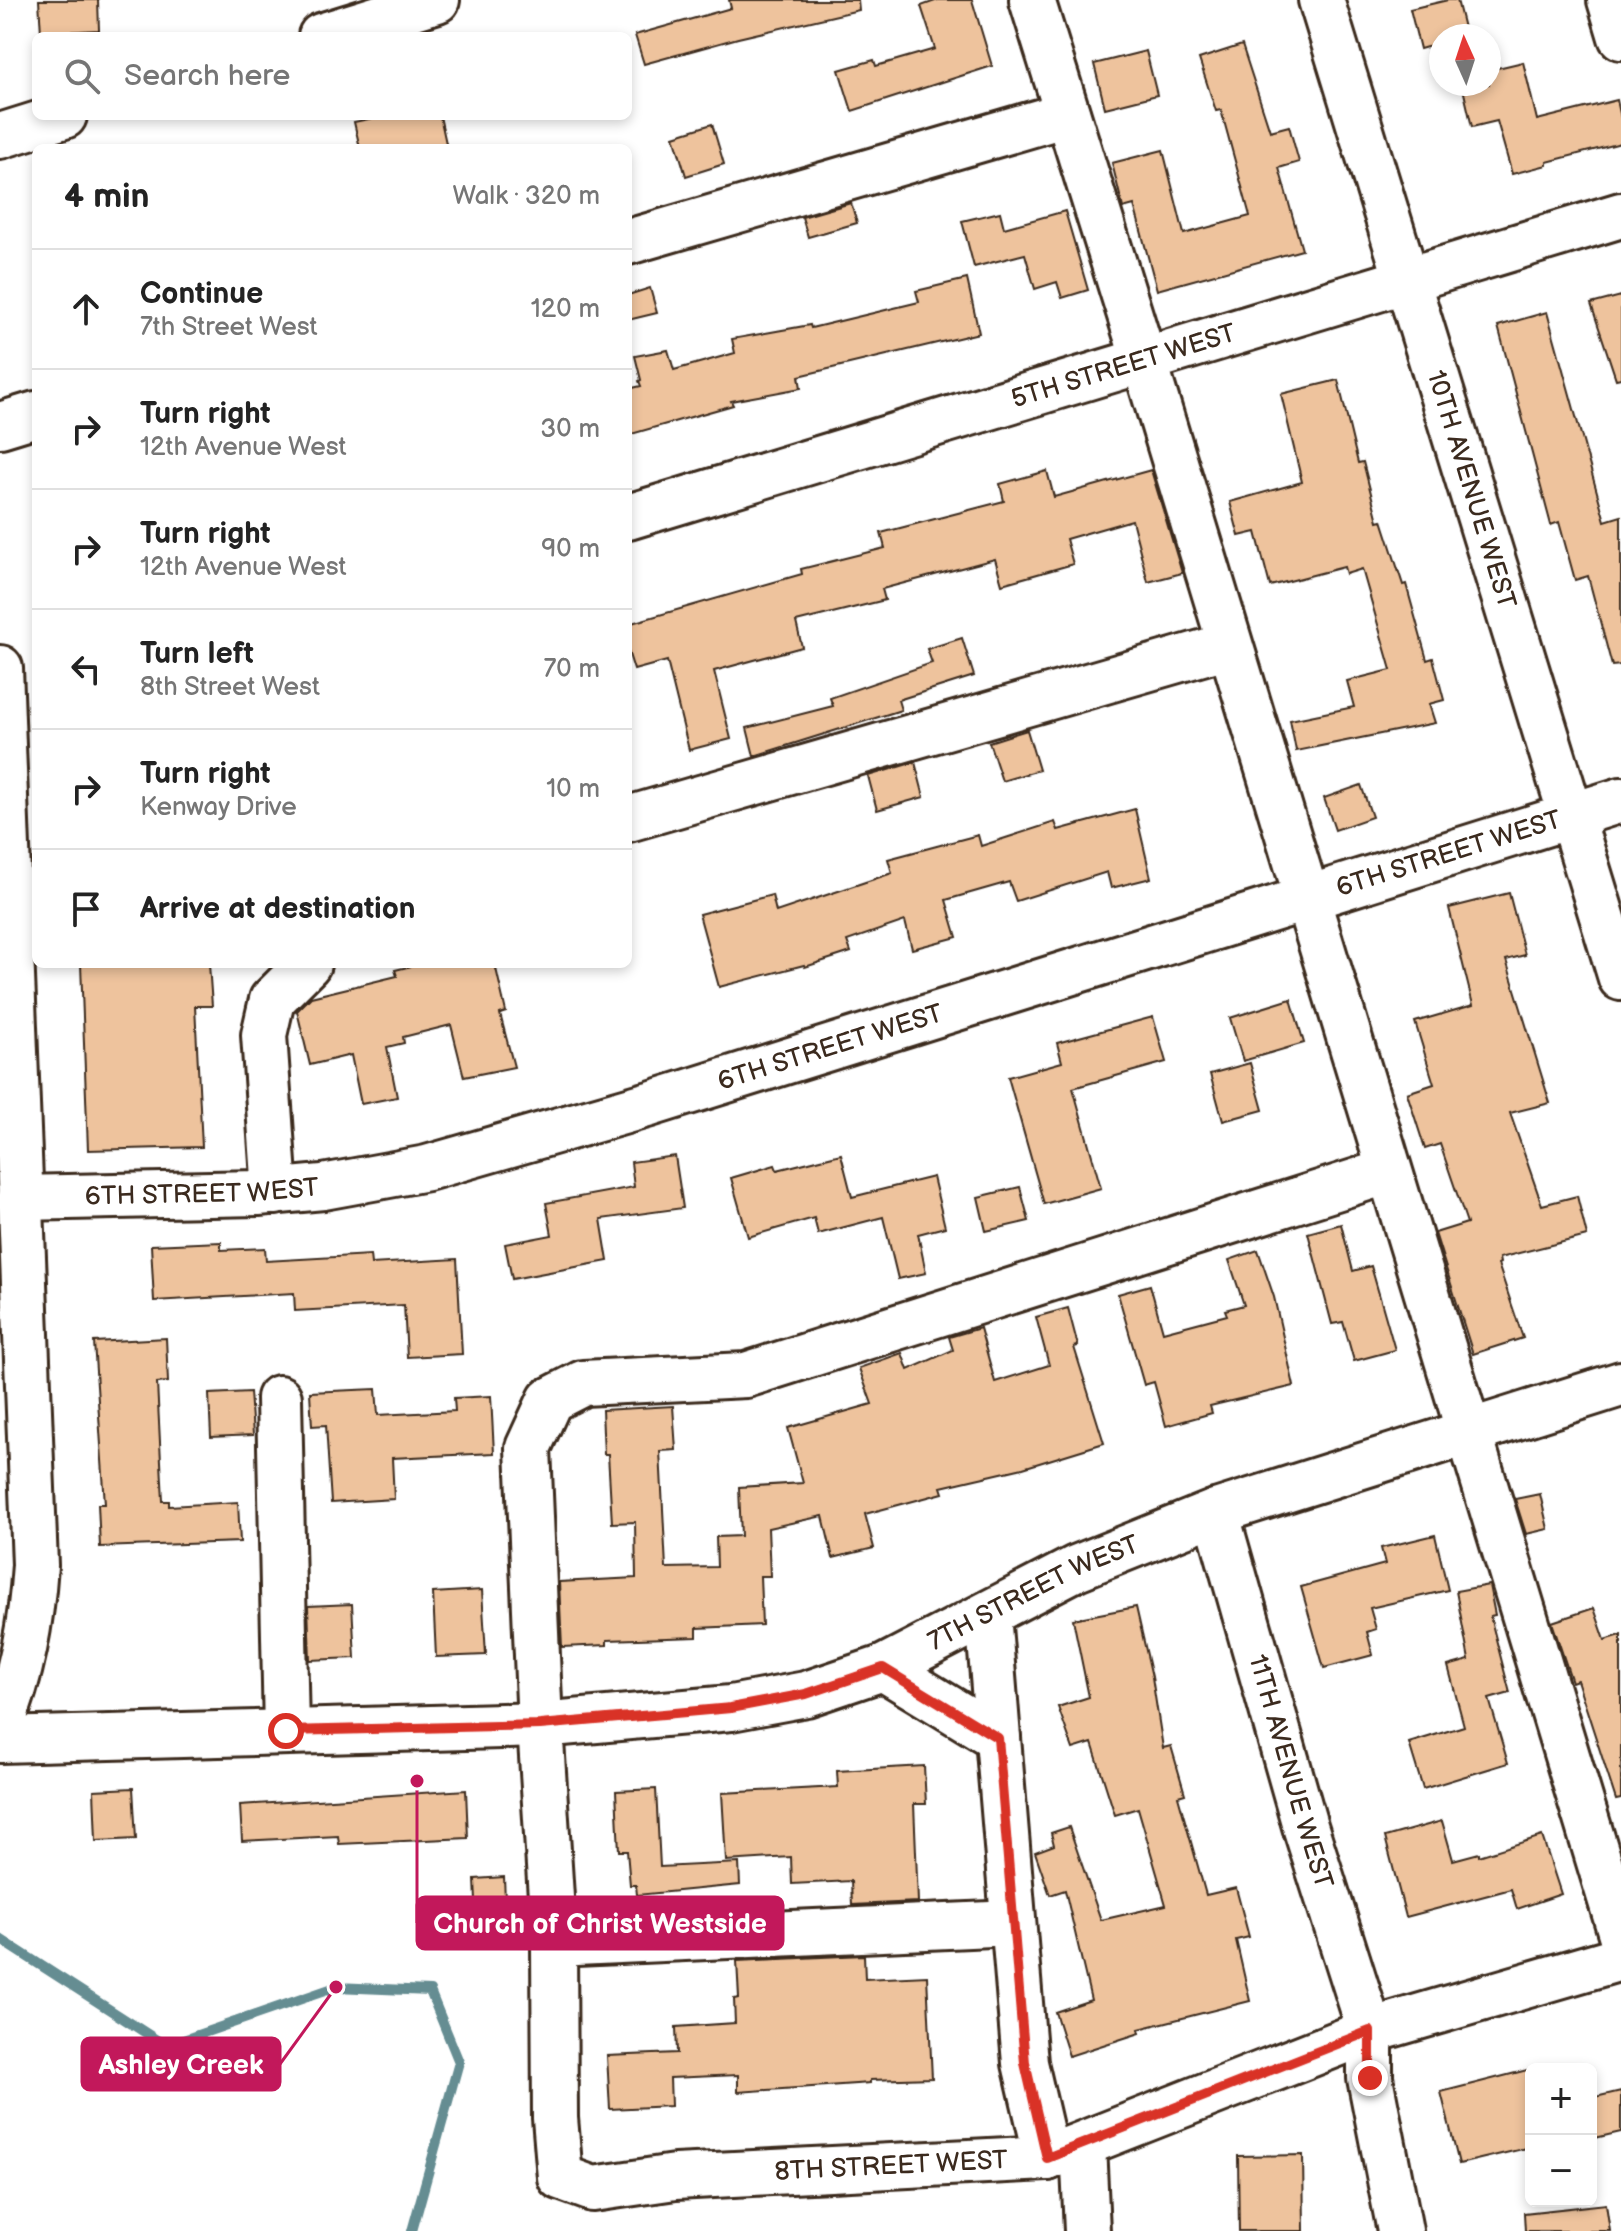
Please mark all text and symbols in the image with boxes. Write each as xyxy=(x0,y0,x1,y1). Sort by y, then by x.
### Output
north arrow xyxy=(1429,24,1501,96)
search box xyxy=(32,32,632,120)
icon: search xyxy=(60,54,104,98)
text: Search here xyxy=(124,58,290,94)
text: 4 min xyxy=(64,176,150,217)
text: Walk · 320 m xyxy=(452,181,600,212)
text: Continue xyxy=(140,276,263,312)
icon: ahead xyxy=(64,287,108,331)
text: 120 m xyxy=(531,294,600,325)
text: 7th Street West xyxy=(140,312,318,343)
street label: 5TH STREET WEST xyxy=(1008,317,1240,415)
street label: 10TH AVENUE WEST xyxy=(1420,367,1522,613)
text: Turn right xyxy=(140,396,271,432)
icon: right xyxy=(64,407,108,451)
text: 30 m xyxy=(540,414,600,445)
text: 12th Avenue West xyxy=(140,432,347,463)
text: Turn right xyxy=(140,516,271,552)
icon: right xyxy=(64,527,108,571)
text: 90 m xyxy=(541,534,600,565)
text: 12th Avenue West xyxy=(140,552,347,583)
text: Turn left xyxy=(140,636,254,672)
icon: left xyxy=(64,647,108,691)
text: 70 m xyxy=(543,654,600,685)
text: 8th Street West xyxy=(140,672,320,703)
text: Turn right xyxy=(140,756,271,792)
icon: right xyxy=(64,767,108,811)
text: 10 m xyxy=(546,774,600,805)
text: Kenway Drive xyxy=(140,792,297,823)
street label: 6TH STREET WEST xyxy=(1332,804,1565,904)
icon: arrive xyxy=(64,887,108,931)
text: Arrive at destination xyxy=(140,891,416,927)
street label: 6TH STREET WEST xyxy=(714,998,947,1097)
street label: 6TH STREET WEST xyxy=(85,1172,321,1212)
street label: 7TH STREET WEST xyxy=(923,1529,1144,1657)
street label: 11TH AVENUE WEST xyxy=(1242,1651,1339,1893)
route start xyxy=(268,1713,304,1749)
callout: Church of Christ Westside xyxy=(417,1897,783,1949)
text: Church of Christ Westside xyxy=(433,1908,767,1941)
callout: Ashley Creek xyxy=(82,2038,280,2090)
text: Ashley Creek xyxy=(97,2049,264,2082)
route end xyxy=(1352,2060,1388,2096)
map controls xyxy=(1525,2063,1597,2207)
button: + xyxy=(1525,2063,1597,2135)
button: − xyxy=(1525,2135,1597,2207)
street label: 8TH STREET WEST xyxy=(774,2145,1009,2187)

